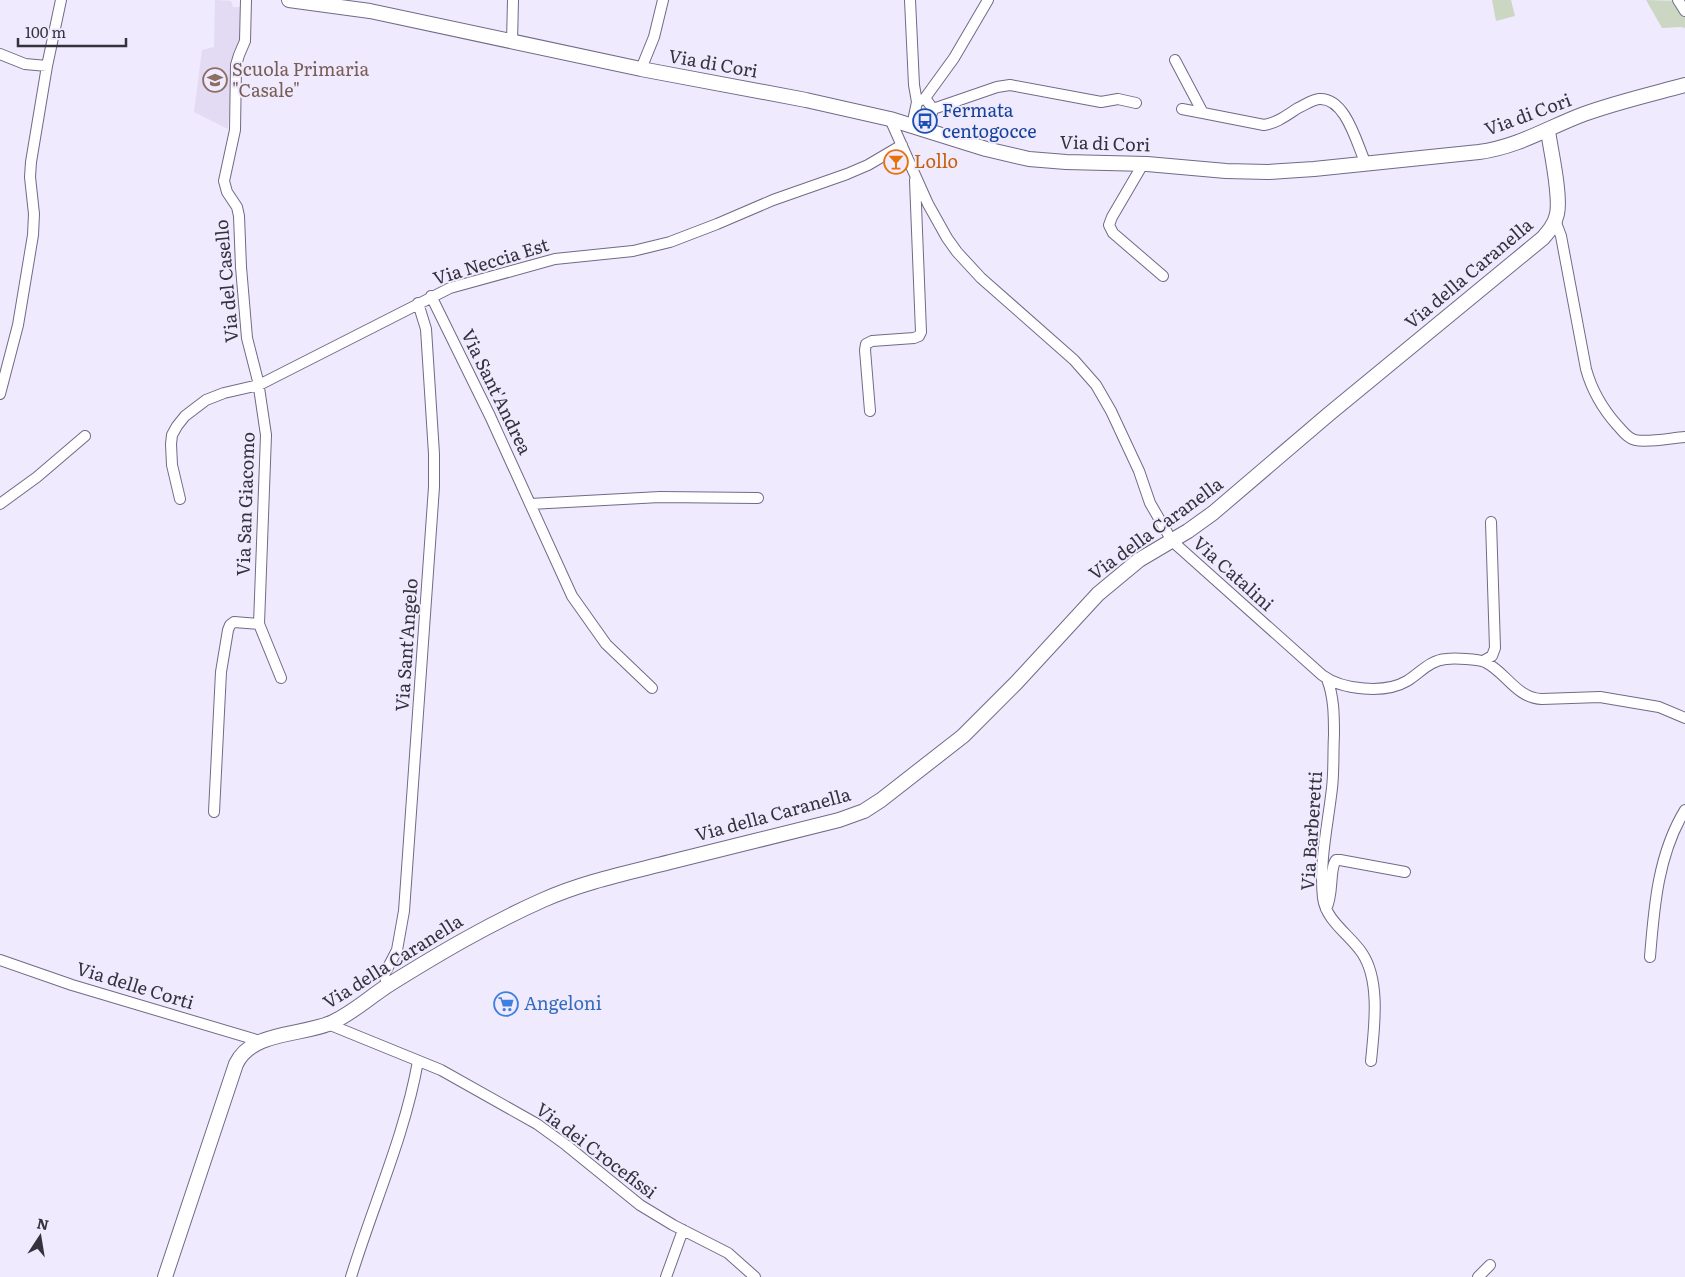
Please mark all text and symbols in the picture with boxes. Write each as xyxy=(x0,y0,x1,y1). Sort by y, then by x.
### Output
scale bar xyxy=(18,15,125,47)
text: 100 m xyxy=(25,20,66,43)
street label: Via di Cori xyxy=(666,41,760,84)
place label: Scuola Primaria "Casale" xyxy=(232,55,370,103)
school or university icon: Scuola Primaria "Casale" xyxy=(202,67,228,93)
street label: Via di Cori xyxy=(1480,85,1575,142)
place label: Fermata centogocce xyxy=(942,96,1037,144)
bus stop icon: Fermata centogocce xyxy=(912,108,938,134)
street label: Via di Cori xyxy=(1059,127,1151,158)
place label: Lollo xyxy=(914,147,958,174)
bar icon: Lollo xyxy=(883,149,909,175)
street label: Via della Caranella xyxy=(1398,211,1538,335)
street label: Via del Casello xyxy=(207,218,244,344)
street label: Via Neccia Est xyxy=(429,230,552,291)
street label: Via Sant'Andrea xyxy=(455,324,540,459)
street label: Via San Giacomo xyxy=(228,431,261,576)
street label: Via della Caranella xyxy=(1082,470,1228,586)
street label: Via Catalini xyxy=(1188,529,1280,617)
street label: Via Sant'Angelo xyxy=(387,577,424,712)
street label: Via Barberetti xyxy=(1293,770,1328,892)
street label: Via della Caranella xyxy=(692,780,854,847)
street label: Via della Caranella xyxy=(317,907,468,1015)
street label: Via delle Corti xyxy=(73,954,198,1015)
place label: Angeloni xyxy=(524,989,602,1016)
supermarket icon: Angeloni xyxy=(493,991,519,1017)
street label: Via dei Crocefissi xyxy=(531,1095,663,1204)
north arrow xyxy=(15,1212,65,1262)
text: N xyxy=(35,1212,51,1234)

